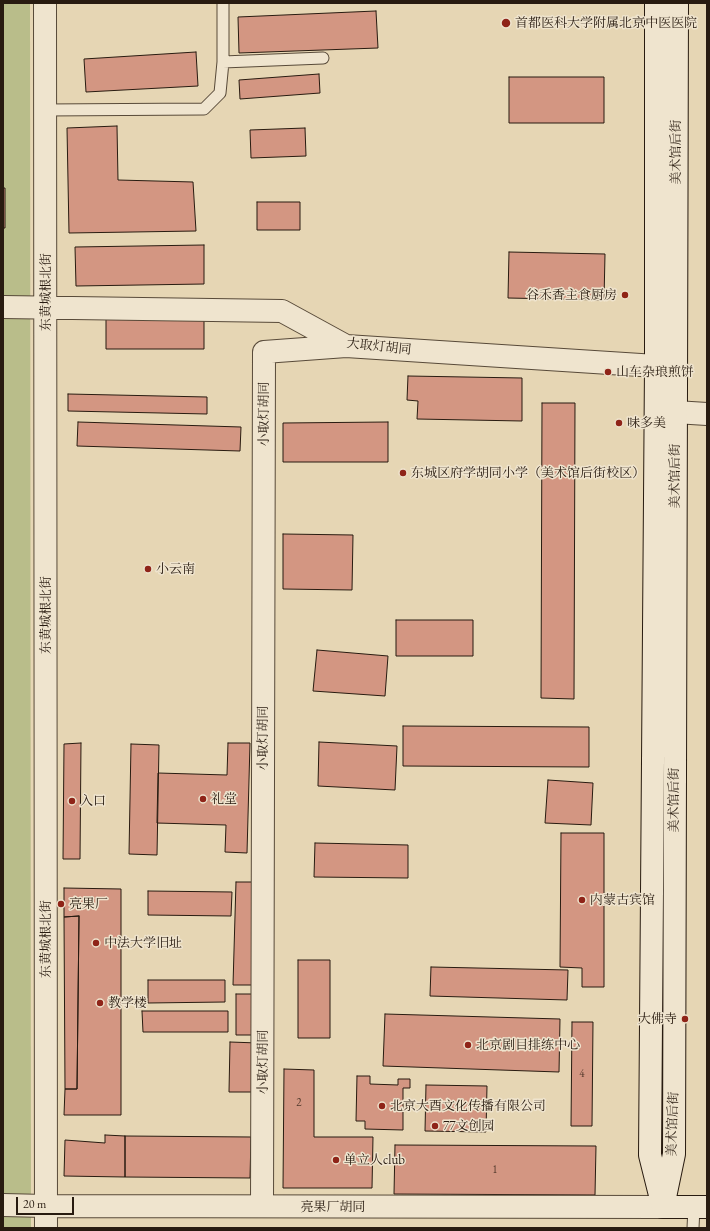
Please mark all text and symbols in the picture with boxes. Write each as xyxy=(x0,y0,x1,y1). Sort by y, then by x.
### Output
place label: 首都医科大学附属北京中医医院 xyxy=(515,15,697,31)
marker: 首都医科大学附属北京中医医院 xyxy=(500,17,512,29)
street label: 美术馆后街 xyxy=(668,120,684,184)
street label: 东黄城根北街 xyxy=(38,253,54,331)
place label: 谷禾香主食厨房 xyxy=(526,287,617,303)
marker: 谷禾香主食厨房 xyxy=(620,290,630,300)
street label: 大取灯胡同 xyxy=(346,336,412,358)
place label: 山车杂琅煎饼 xyxy=(616,364,694,380)
marker: 山车杂琅煎饼 xyxy=(603,367,613,377)
street label: 小取灯胡同 xyxy=(256,382,272,446)
place label: 味多美 xyxy=(627,415,666,431)
marker: 味多美 xyxy=(614,418,624,428)
street label: 美术馆后街 xyxy=(667,444,683,508)
place label: 东城区府学胡同小学（美术馆后街校区） xyxy=(411,465,645,481)
marker: 东城区府学胡同小学（美术馆后街校区） xyxy=(398,468,408,478)
place label: 小云南 xyxy=(156,561,195,577)
marker: 小云南 xyxy=(143,564,153,574)
street label: 东黄城根北街 xyxy=(38,576,54,654)
street label: 小取灯胡同 xyxy=(255,706,271,770)
street label: 美术馆后街 xyxy=(666,768,682,832)
place label: 礼堂 xyxy=(211,791,237,807)
place label: 入口 xyxy=(80,793,106,809)
marker: 礼堂 xyxy=(198,794,208,804)
marker: 入口 xyxy=(67,796,77,806)
place label: 内蒙古宾馆 xyxy=(590,892,655,908)
marker: 内蒙古宾馆 xyxy=(577,895,587,905)
place label: 亮果厂 xyxy=(69,896,108,912)
marker: 亮果厂 xyxy=(56,899,66,909)
street label: 东黄城根北街 xyxy=(38,900,54,978)
place label: 中法大学旧址 xyxy=(104,935,182,951)
marker: 中法大学旧址 xyxy=(91,938,101,948)
place label: 教学楼 xyxy=(108,995,147,1011)
marker: 教学楼 xyxy=(95,998,105,1008)
place label: 大佛寺 xyxy=(638,1011,677,1027)
marker: 大佛寺 xyxy=(680,1014,690,1024)
street label: 小取灯胡同 xyxy=(255,1030,271,1094)
place label: 北京剧目排练中心 xyxy=(476,1037,580,1053)
marker: 北京剧目排练中心 xyxy=(463,1040,473,1050)
house number: 4 xyxy=(579,1067,585,1081)
street label: 美术馆后街 xyxy=(664,1091,682,1157)
house number: 2 xyxy=(296,1096,302,1110)
place label: 北京大酉文化传播有限公司 xyxy=(390,1098,546,1114)
marker: 北京大酉文化传播有限公司 xyxy=(377,1101,387,1111)
place label: 77文创园 xyxy=(443,1118,494,1134)
marker: 77文创园 xyxy=(430,1121,440,1131)
place label: 单立人club xyxy=(344,1152,405,1168)
marker: 单立人club xyxy=(331,1155,341,1165)
house number: 1 xyxy=(492,1163,498,1177)
scale bar xyxy=(18,1189,76,1215)
text: 20 m xyxy=(23,1196,46,1212)
street label: 亮果厂胡同 xyxy=(301,1199,365,1215)

